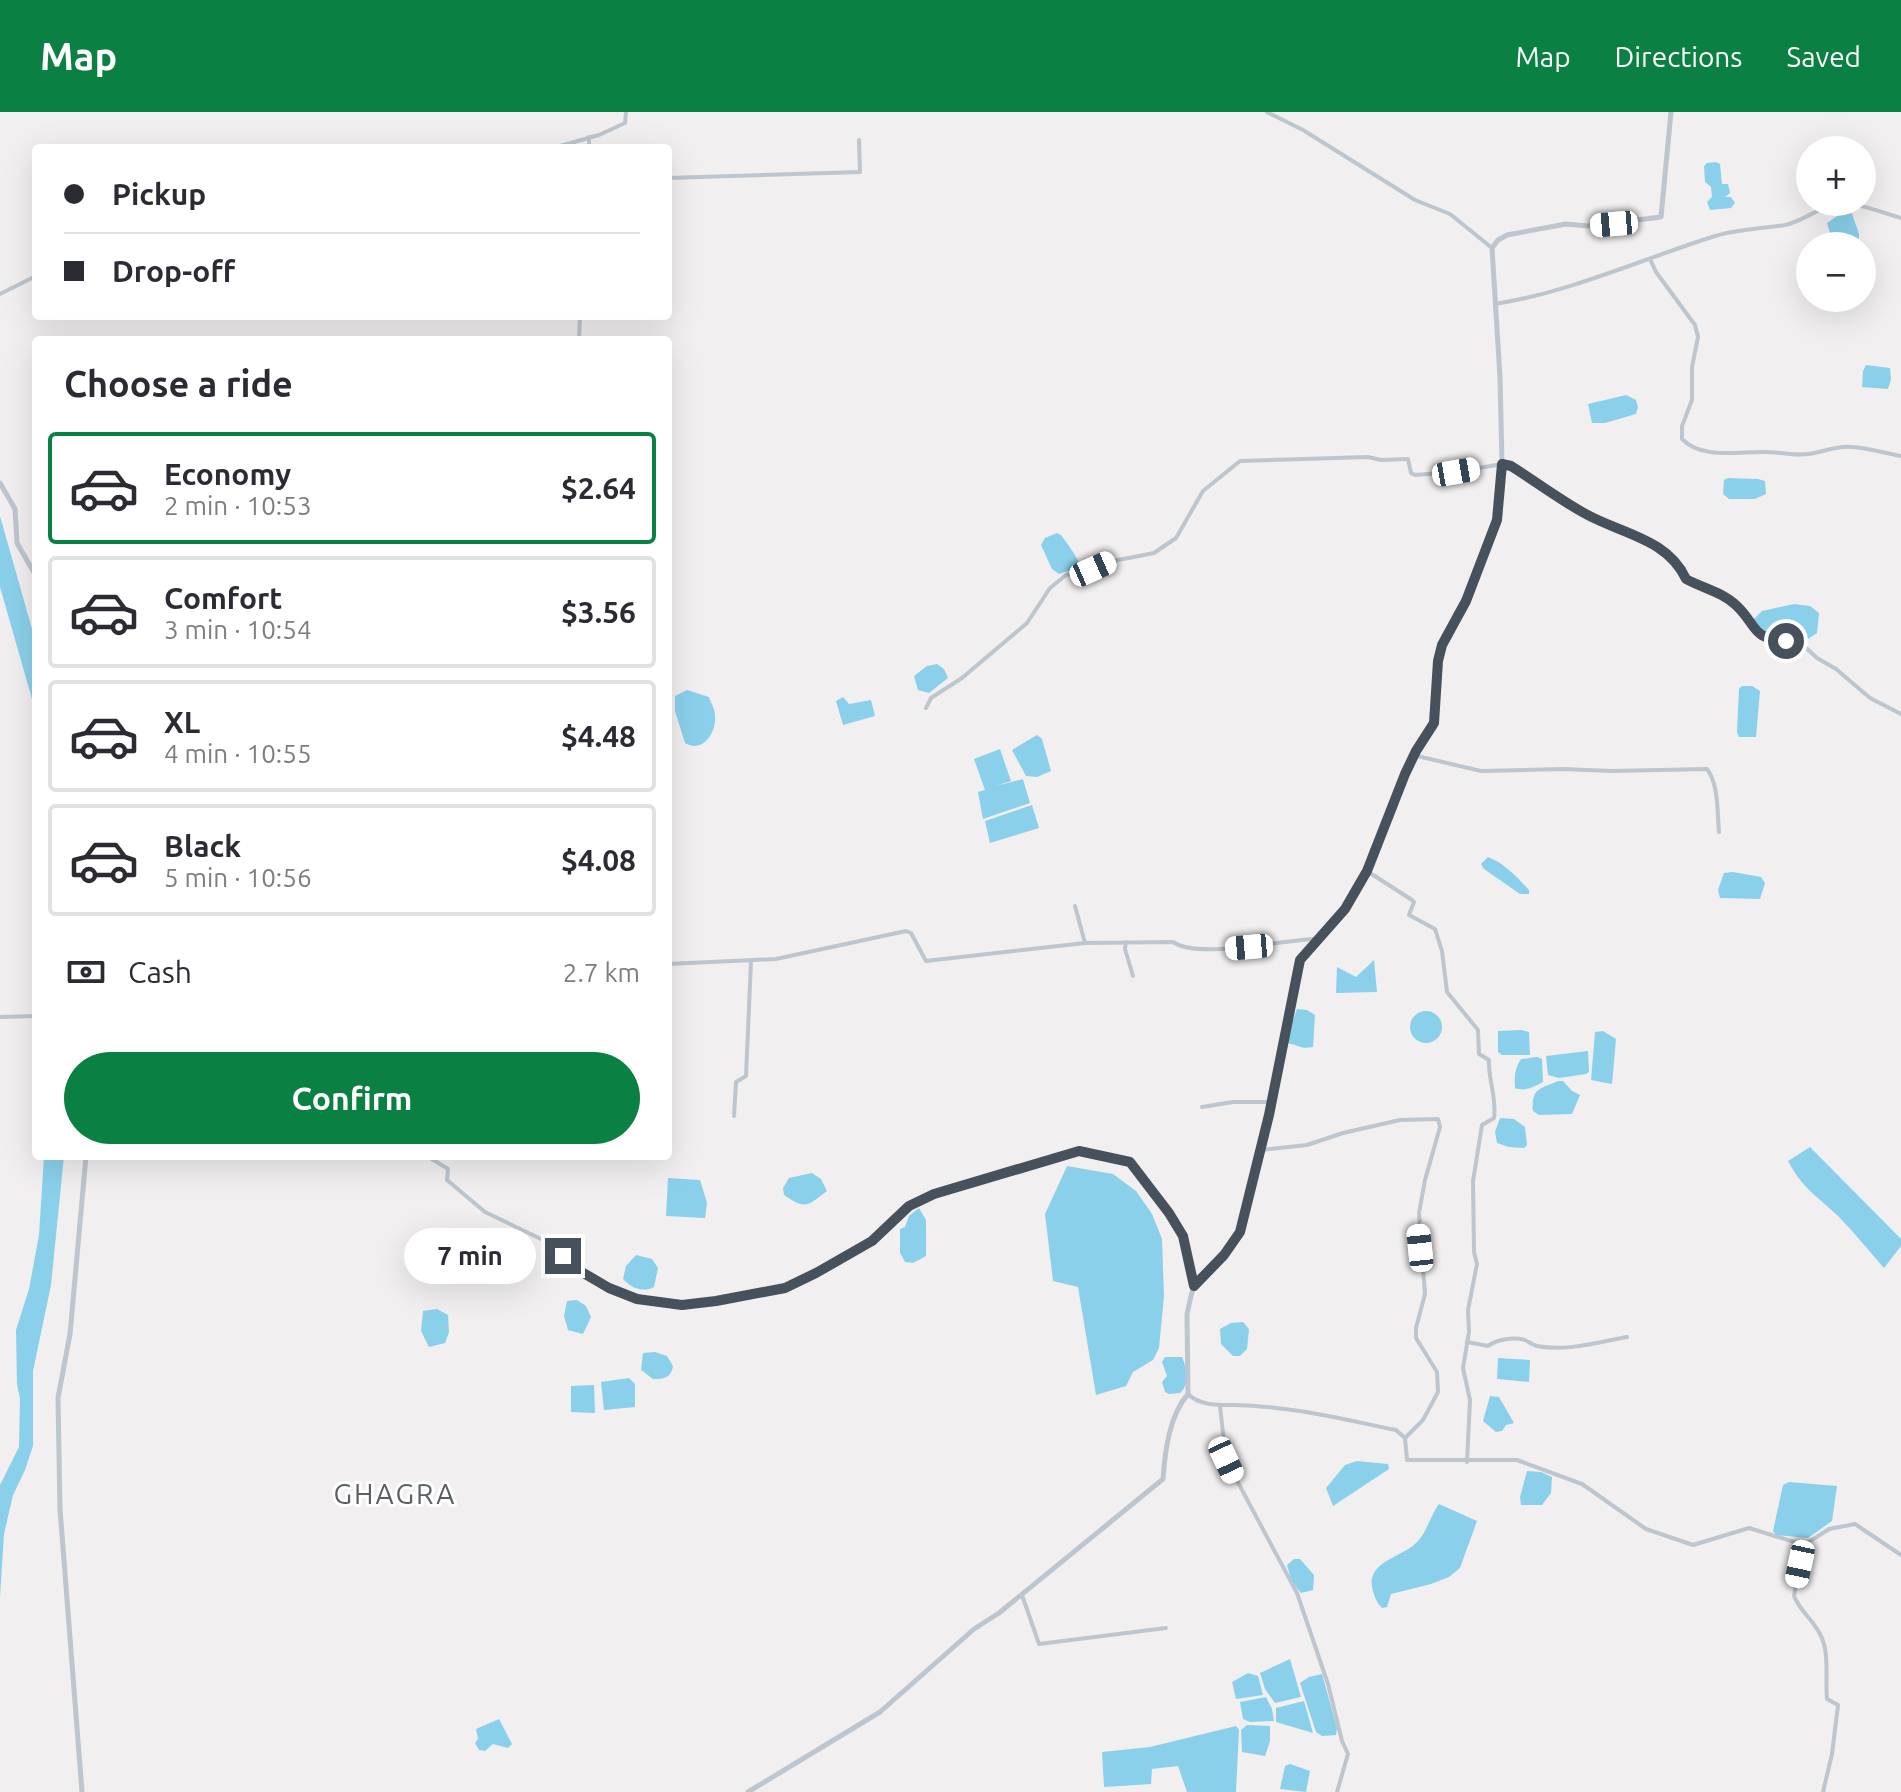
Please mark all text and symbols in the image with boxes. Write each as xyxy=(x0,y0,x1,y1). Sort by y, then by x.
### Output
text: Map xyxy=(40,35,117,77)
text: Map xyxy=(1515,41,1571,72)
text: Directions xyxy=(1615,41,1742,72)
text: Saved xyxy=(1786,41,1861,72)
map controls xyxy=(1796,136,1876,312)
button: + xyxy=(1796,136,1876,216)
text: Pickup xyxy=(112,177,206,211)
car xyxy=(1589,210,1639,238)
button: − xyxy=(1796,232,1876,312)
text: Drop-off xyxy=(112,254,235,288)
text: Choose a ride xyxy=(64,363,293,404)
icon: car xyxy=(68,452,140,524)
car xyxy=(1430,456,1482,488)
text: Economy xyxy=(164,457,291,491)
text: $2.64 xyxy=(561,471,636,505)
text: 2 min · 10:53 xyxy=(164,491,312,520)
car xyxy=(1066,548,1120,590)
icon: car xyxy=(68,576,140,648)
text: Comfort xyxy=(164,581,282,615)
text: $3.56 xyxy=(561,595,636,629)
text: 3 min · 10:54 xyxy=(164,615,312,644)
route start xyxy=(1768,623,1804,659)
icon: car xyxy=(68,700,140,772)
text: XL xyxy=(164,705,200,739)
text: $4.48 xyxy=(561,719,636,753)
text: 4 min · 10:55 xyxy=(164,739,312,768)
icon: car xyxy=(68,824,140,896)
text: Black xyxy=(164,829,241,863)
text: $4.08 xyxy=(561,843,636,877)
text: 5 min · 10:56 xyxy=(164,863,312,892)
car xyxy=(1224,933,1274,961)
icon: cash xyxy=(64,950,108,994)
text: Cash xyxy=(128,955,192,989)
text: 2.7 km xyxy=(563,958,640,987)
button: Confirm xyxy=(64,1052,640,1144)
car xyxy=(1406,1223,1434,1273)
callout: 7 min xyxy=(403,1228,535,1284)
route end xyxy=(545,1238,581,1274)
text: 7 min xyxy=(437,1241,503,1270)
car xyxy=(1205,1433,1247,1487)
district label: GHAGRA xyxy=(333,1478,457,1509)
car xyxy=(1783,1538,1817,1590)

